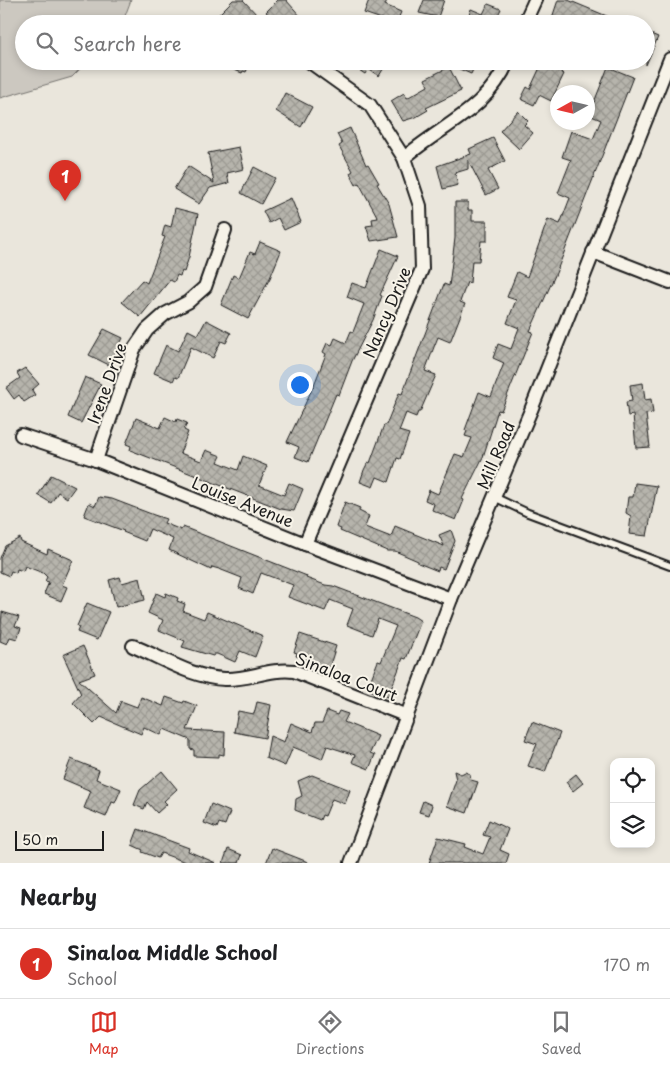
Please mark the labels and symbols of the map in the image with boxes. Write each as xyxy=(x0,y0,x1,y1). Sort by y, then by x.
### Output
north arrow xyxy=(550,85,595,130)
pin: 1 xyxy=(49,160,81,201)
street label: Nancy Drive xyxy=(356,263,416,361)
street label: Irene Drive xyxy=(80,339,132,427)
your location xyxy=(287,372,313,398)
street label: Mill Road xyxy=(470,417,520,493)
street label: Louise Avenue xyxy=(189,470,298,532)
street label: Sinaloa Court xyxy=(292,646,402,707)
scale bar xyxy=(15,828,104,851)

